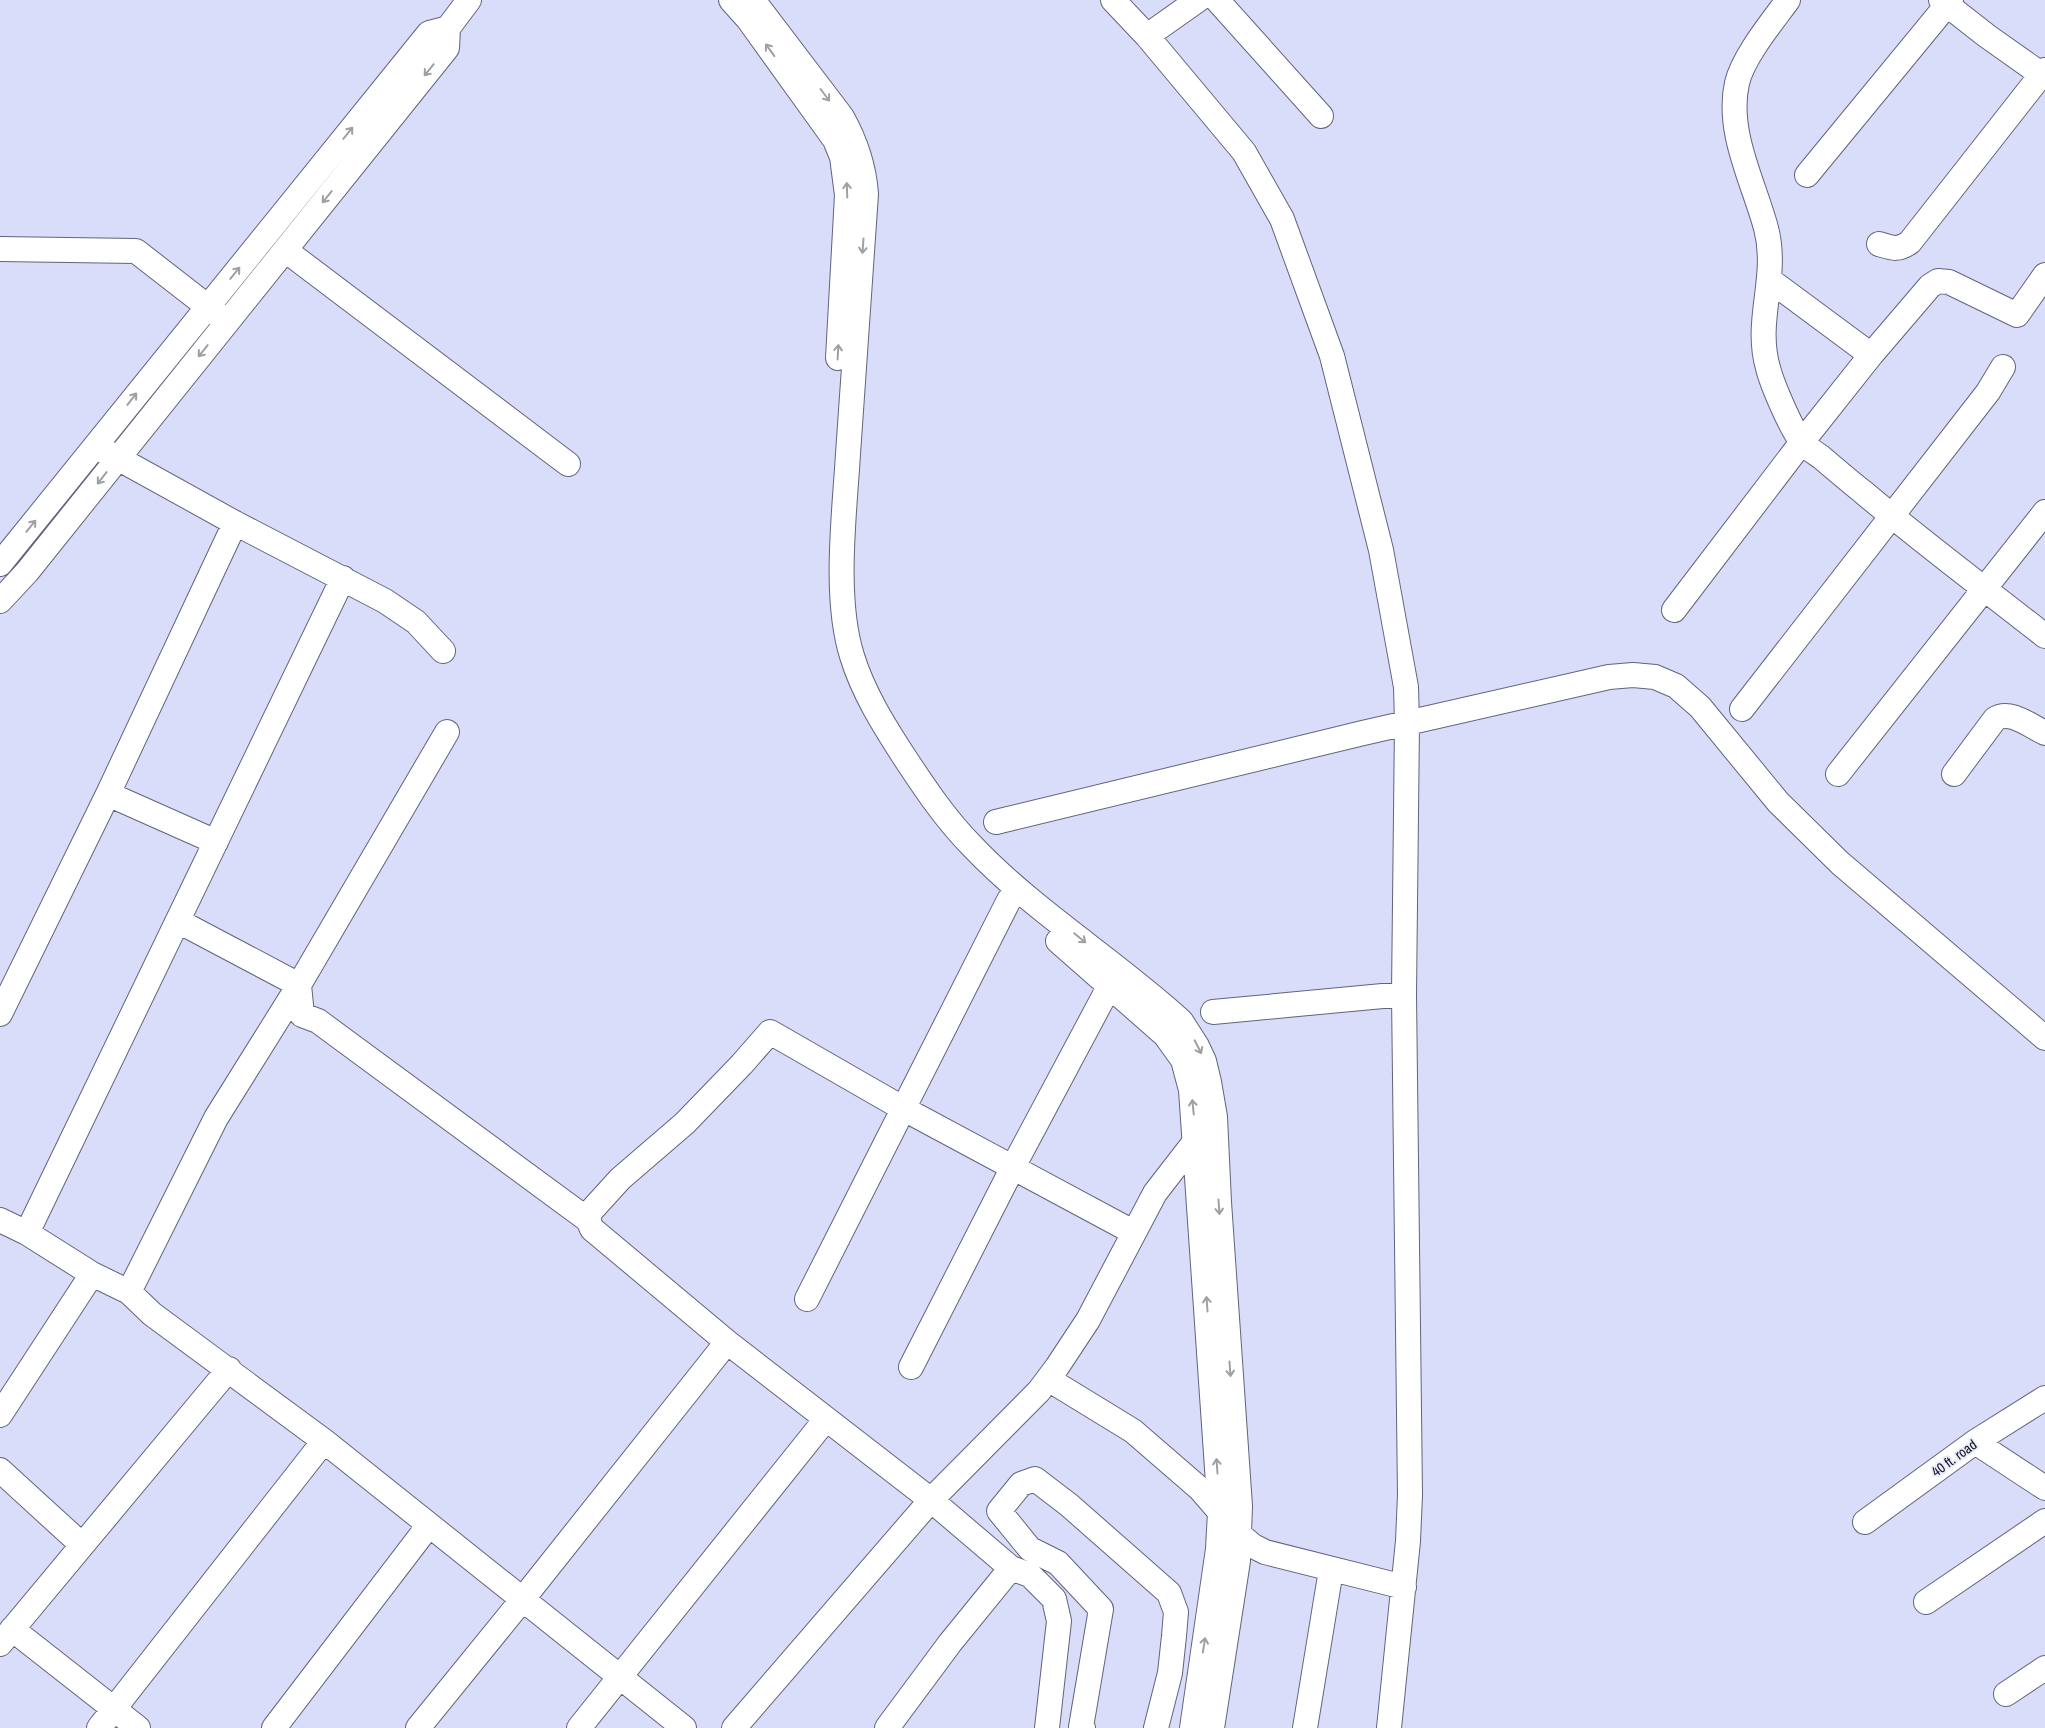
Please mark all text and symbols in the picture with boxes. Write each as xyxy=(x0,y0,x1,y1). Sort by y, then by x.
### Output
one-way arrow xyxy=(765,43,775,57)
one-way arrow xyxy=(423,63,434,76)
one-way arrow xyxy=(819,88,830,101)
one-way arrow xyxy=(343,127,354,140)
one-way arrow xyxy=(842,182,851,198)
one-way arrow xyxy=(322,190,333,203)
one-way arrow xyxy=(858,238,867,254)
one-way arrow xyxy=(229,267,240,280)
one-way arrow xyxy=(198,344,209,357)
one-way arrow xyxy=(834,345,843,361)
one-way arrow xyxy=(127,393,138,406)
one-way arrow xyxy=(96,471,107,484)
one-way arrow xyxy=(25,520,36,533)
one-way arrow xyxy=(1073,932,1086,943)
one-way arrow xyxy=(1193,1040,1203,1055)
one-way arrow xyxy=(1188,1099,1198,1115)
one-way arrow xyxy=(1215,1199,1224,1215)
one-way arrow xyxy=(1202,1296,1212,1312)
one-way arrow xyxy=(1225,1361,1235,1377)
street label: 40 ft. road xyxy=(1928,1436,1980,1480)
one-way arrow xyxy=(1213,1459,1222,1475)
one-way arrow xyxy=(1200,1637,1210,1653)

